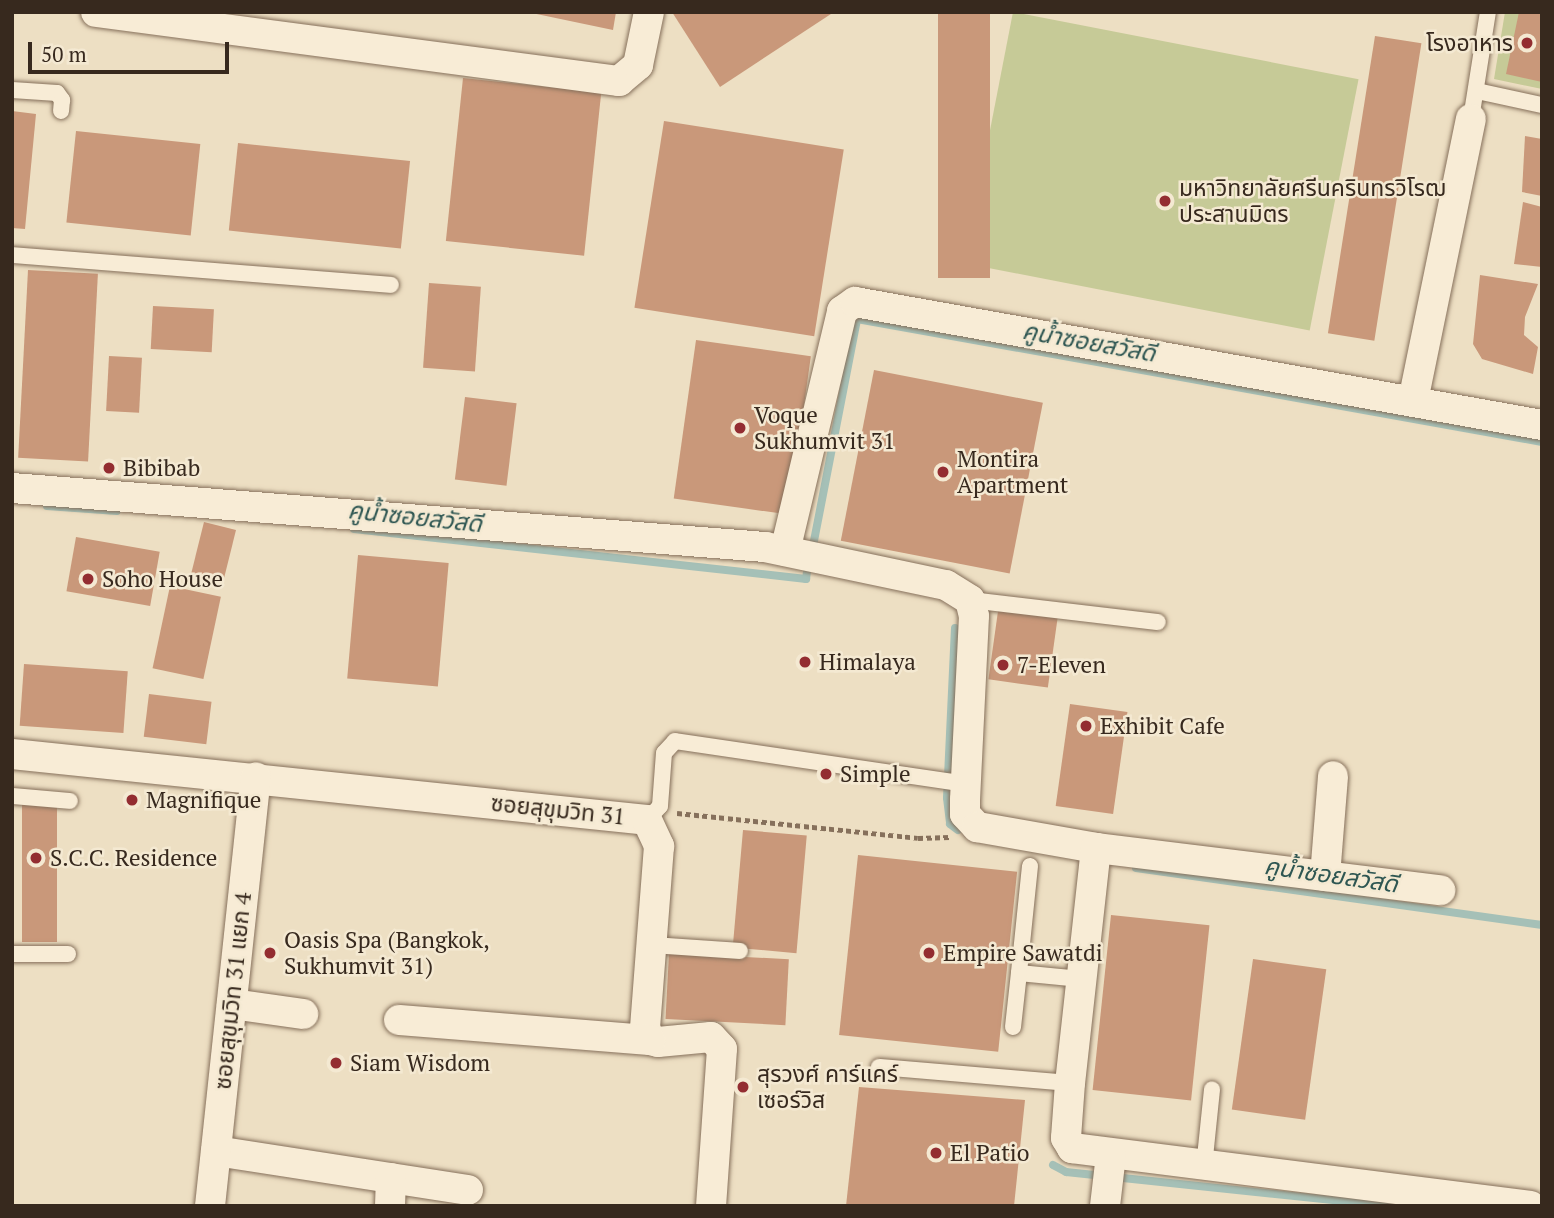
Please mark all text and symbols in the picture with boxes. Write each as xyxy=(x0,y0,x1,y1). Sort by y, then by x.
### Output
scale bar xyxy=(32,28,233,72)
place label: โรงอาหาร xyxy=(1426,29,1513,57)
marker: โรงอาหาร xyxy=(1519,35,1535,51)
text: 50 m xyxy=(41,40,87,68)
place label: มหาวิทยาลัยศรีนครินทรวิโรฒ ประสานมิตร xyxy=(1179,174,1446,228)
marker: มหาวิทยาลัยศรีนครินทรวิโรฒ ประสานมิตร xyxy=(1157,193,1173,209)
water label: คูน้ำซอยสวัสดี xyxy=(1020,316,1158,368)
place label: Voque Sukhumvit 31 xyxy=(754,401,895,455)
marker: Voque Sukhumvit 31 xyxy=(732,420,748,436)
place label: Montira Apartment xyxy=(957,445,1068,499)
place label: Bibibab xyxy=(123,454,200,482)
marker: Bibibab xyxy=(101,460,117,476)
marker: Montira Apartment xyxy=(935,464,951,480)
water label: คูน้ำซอยสวัสดี xyxy=(347,496,483,538)
place label: Soho House xyxy=(102,565,223,593)
marker: Soho House xyxy=(80,571,96,587)
place label: Himalaya xyxy=(819,648,916,676)
place label: 7-Eleven xyxy=(1017,651,1106,679)
marker: Himalaya xyxy=(797,654,813,670)
marker: 7-Eleven xyxy=(995,657,1011,673)
place label: Exhibit Cafe xyxy=(1100,712,1225,740)
marker: Exhibit Cafe xyxy=(1078,718,1094,734)
place label: Simple xyxy=(840,760,911,788)
marker: Simple xyxy=(818,766,834,782)
place label: Magnifique xyxy=(146,786,261,814)
street label: ซอยสุขุมวิท 31 xyxy=(489,789,627,831)
marker: Magnifique xyxy=(124,792,140,808)
place label: S.C.C. Residence xyxy=(50,844,218,872)
marker: S.C.C. Residence xyxy=(28,850,44,866)
water label: คูน้ำซอยสวัสดี xyxy=(1262,851,1400,899)
street label: ซอยสุขุมวิท 31 แยก 4 xyxy=(209,891,257,1091)
place label: Oasis Spa (Bangkok, Sukhumvit 31) xyxy=(284,926,490,980)
place label: Empire Sawatdi xyxy=(943,939,1103,967)
marker: Oasis Spa (Bangkok, Sukhumvit 31) xyxy=(262,945,278,961)
marker: Empire Sawatdi xyxy=(921,945,937,961)
place label: Siam Wisdom xyxy=(350,1049,490,1077)
marker: Siam Wisdom xyxy=(328,1055,344,1071)
place label: สุรวงศ์ คาร์แคร์ เซอร์วิส xyxy=(757,1060,898,1114)
marker: สุรวงศ์ คาร์แคร์ เซอร์วิส xyxy=(735,1079,751,1095)
place label: El Patio xyxy=(950,1139,1029,1167)
marker: El Patio xyxy=(928,1145,944,1161)

